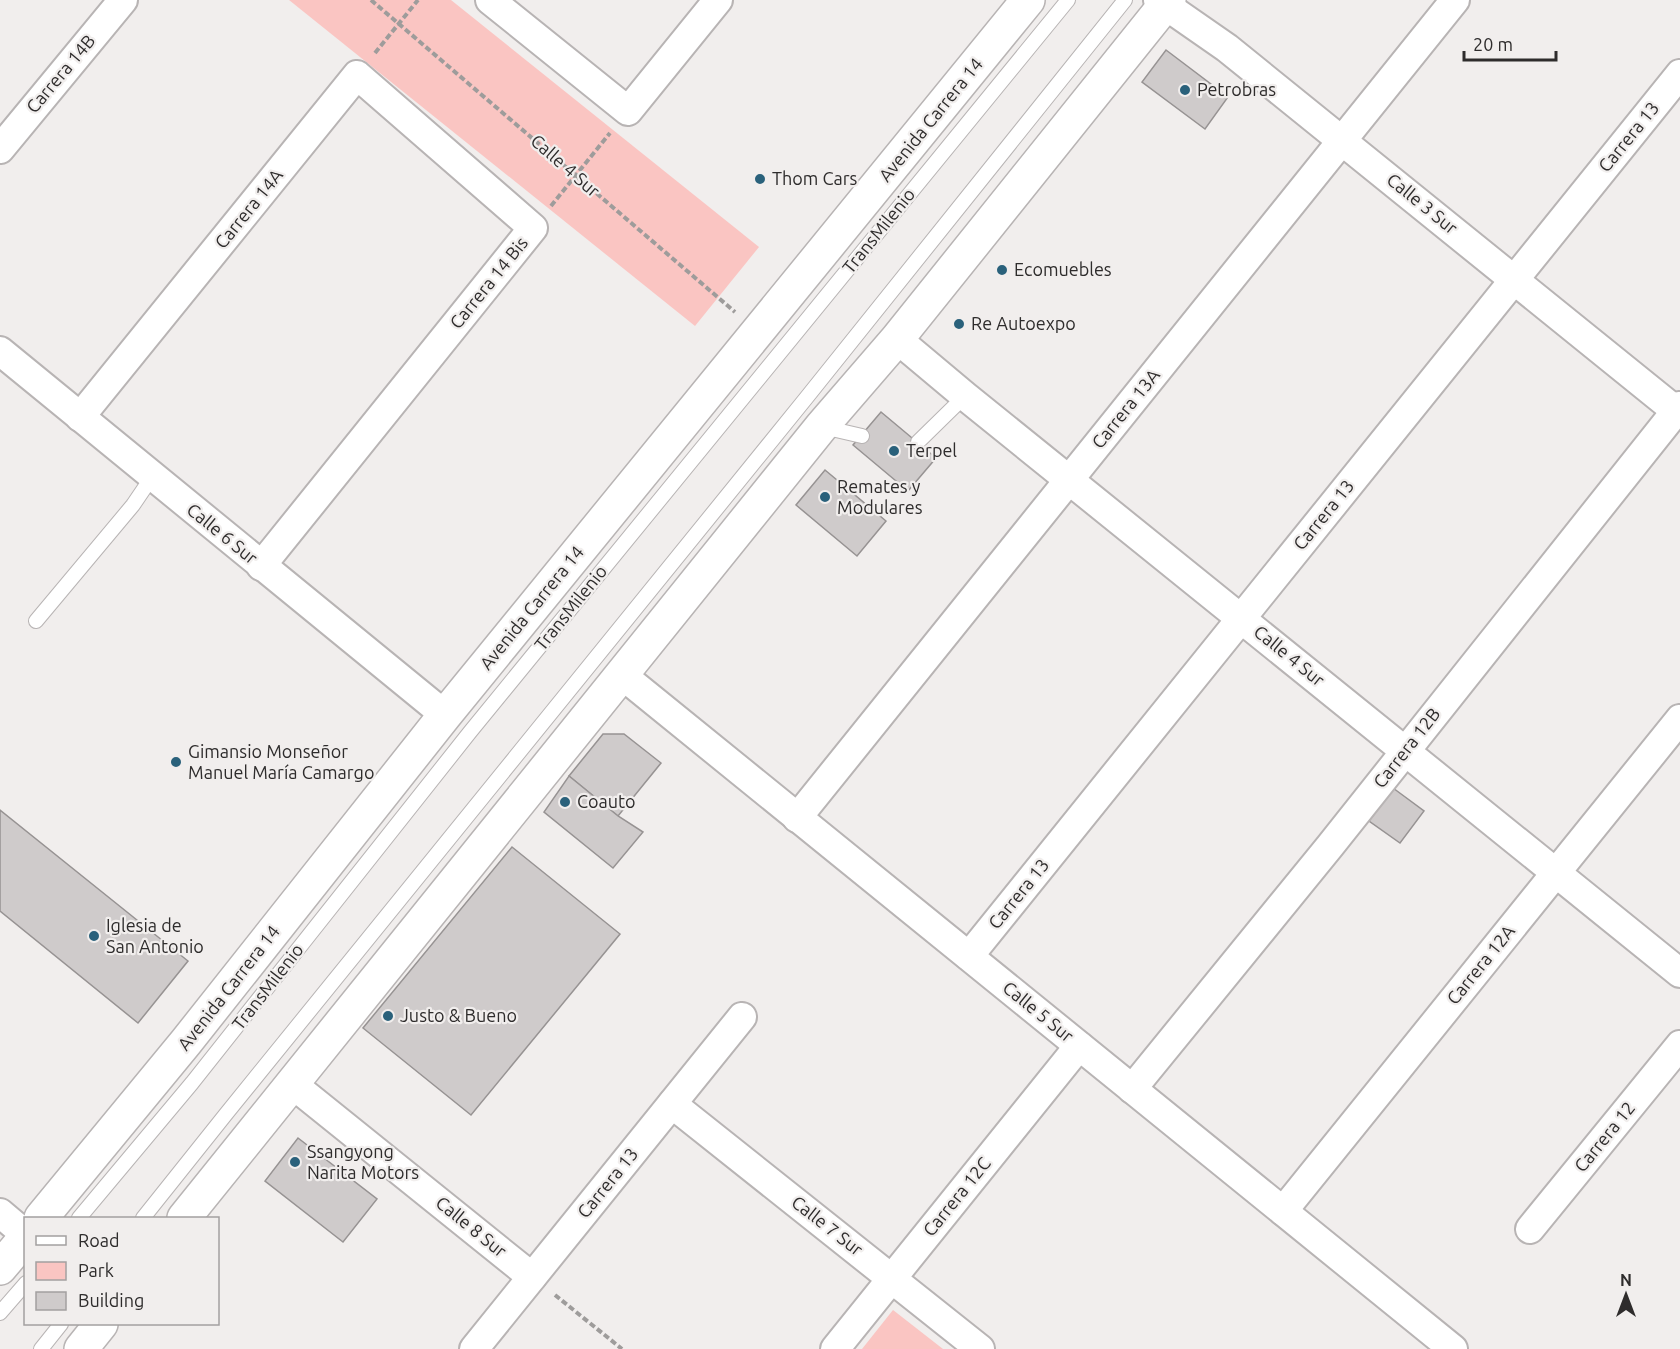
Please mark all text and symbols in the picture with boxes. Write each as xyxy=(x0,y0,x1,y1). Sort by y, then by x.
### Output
scale bar xyxy=(1464,24,1556,62)
street label: Carrera 14B xyxy=(22,30,99,116)
text: 20 m xyxy=(1473,34,1513,54)
street label: Avenida Carrera 14 xyxy=(874,54,986,185)
place label: Petrobras xyxy=(1197,79,1276,99)
marker: Petrobras xyxy=(1178,83,1192,97)
street label: Carrera 13 xyxy=(1594,97,1663,175)
street label: Calle 4 Sur xyxy=(527,130,604,201)
street label: Carrera 14A xyxy=(210,165,286,252)
place label: Thom Cars xyxy=(772,168,858,188)
street label: Calle 3 Sur xyxy=(1383,169,1462,238)
marker: Thom Cars xyxy=(753,172,767,186)
street label: TransMilenio xyxy=(838,184,919,277)
street label: Carrera 14 Bis xyxy=(445,232,531,332)
place label: Ecomuebles xyxy=(1014,259,1112,279)
marker: Ecomuebles xyxy=(995,263,1009,277)
place label: Re Autoexpo xyxy=(971,313,1076,333)
marker: Re Autoexpo xyxy=(952,317,966,331)
street label: Carrera 13A xyxy=(1087,365,1163,452)
place label: Terpel xyxy=(906,440,957,460)
marker: Terpel xyxy=(887,444,901,458)
street label: Carrera 13 xyxy=(1289,475,1358,553)
place label: Remates y Modulares xyxy=(837,476,923,517)
marker: Remates y Modulares xyxy=(818,490,832,504)
street label: Calle 6 Sur xyxy=(183,499,262,568)
street label: Avenida Carrera 14 xyxy=(475,542,587,673)
street label: TransMilenio xyxy=(530,561,611,654)
street label: Calle 4 Sur xyxy=(1250,621,1329,690)
street label: Carrera 12B xyxy=(1369,703,1444,791)
place label: Gimansio Monseñor Manuel María Camargo xyxy=(188,741,374,782)
marker: Gimansio Monseñor Manuel María Camargo xyxy=(169,755,183,769)
place label: Coauto xyxy=(577,791,636,811)
marker: Coauto xyxy=(558,795,572,809)
street label: Carrera 13 xyxy=(984,854,1053,932)
place label: Iglesia de San Antonio xyxy=(106,915,204,956)
street label: Avenida Carrera 14 xyxy=(173,921,283,1054)
street label: Carrera 12A xyxy=(1442,921,1518,1008)
marker: Iglesia de San Antonio xyxy=(87,929,101,943)
street label: TransMilenio xyxy=(228,939,307,1033)
street label: Calle 5 Sur xyxy=(999,977,1078,1046)
place label: Justo & Bueno xyxy=(400,1005,517,1025)
marker: Justo & Bueno xyxy=(381,1009,395,1023)
street label: Carrera 12 xyxy=(1570,1097,1639,1175)
place label: Ssangyong Narita Motors xyxy=(307,1141,419,1182)
street label: Carrera 13 xyxy=(573,1143,642,1221)
street label: Carrera 12C xyxy=(918,1153,994,1240)
marker: Ssangyong Narita Motors xyxy=(288,1155,302,1169)
street label: Calle 7 Sur xyxy=(788,1191,867,1259)
street label: Calle 8 Sur xyxy=(432,1192,511,1261)
legend xyxy=(24,1217,219,1325)
text: Road xyxy=(78,1230,120,1250)
text: Park xyxy=(78,1260,114,1280)
north arrow xyxy=(1596,1265,1656,1325)
text: N xyxy=(1620,1271,1632,1289)
text: Building xyxy=(78,1290,144,1310)

